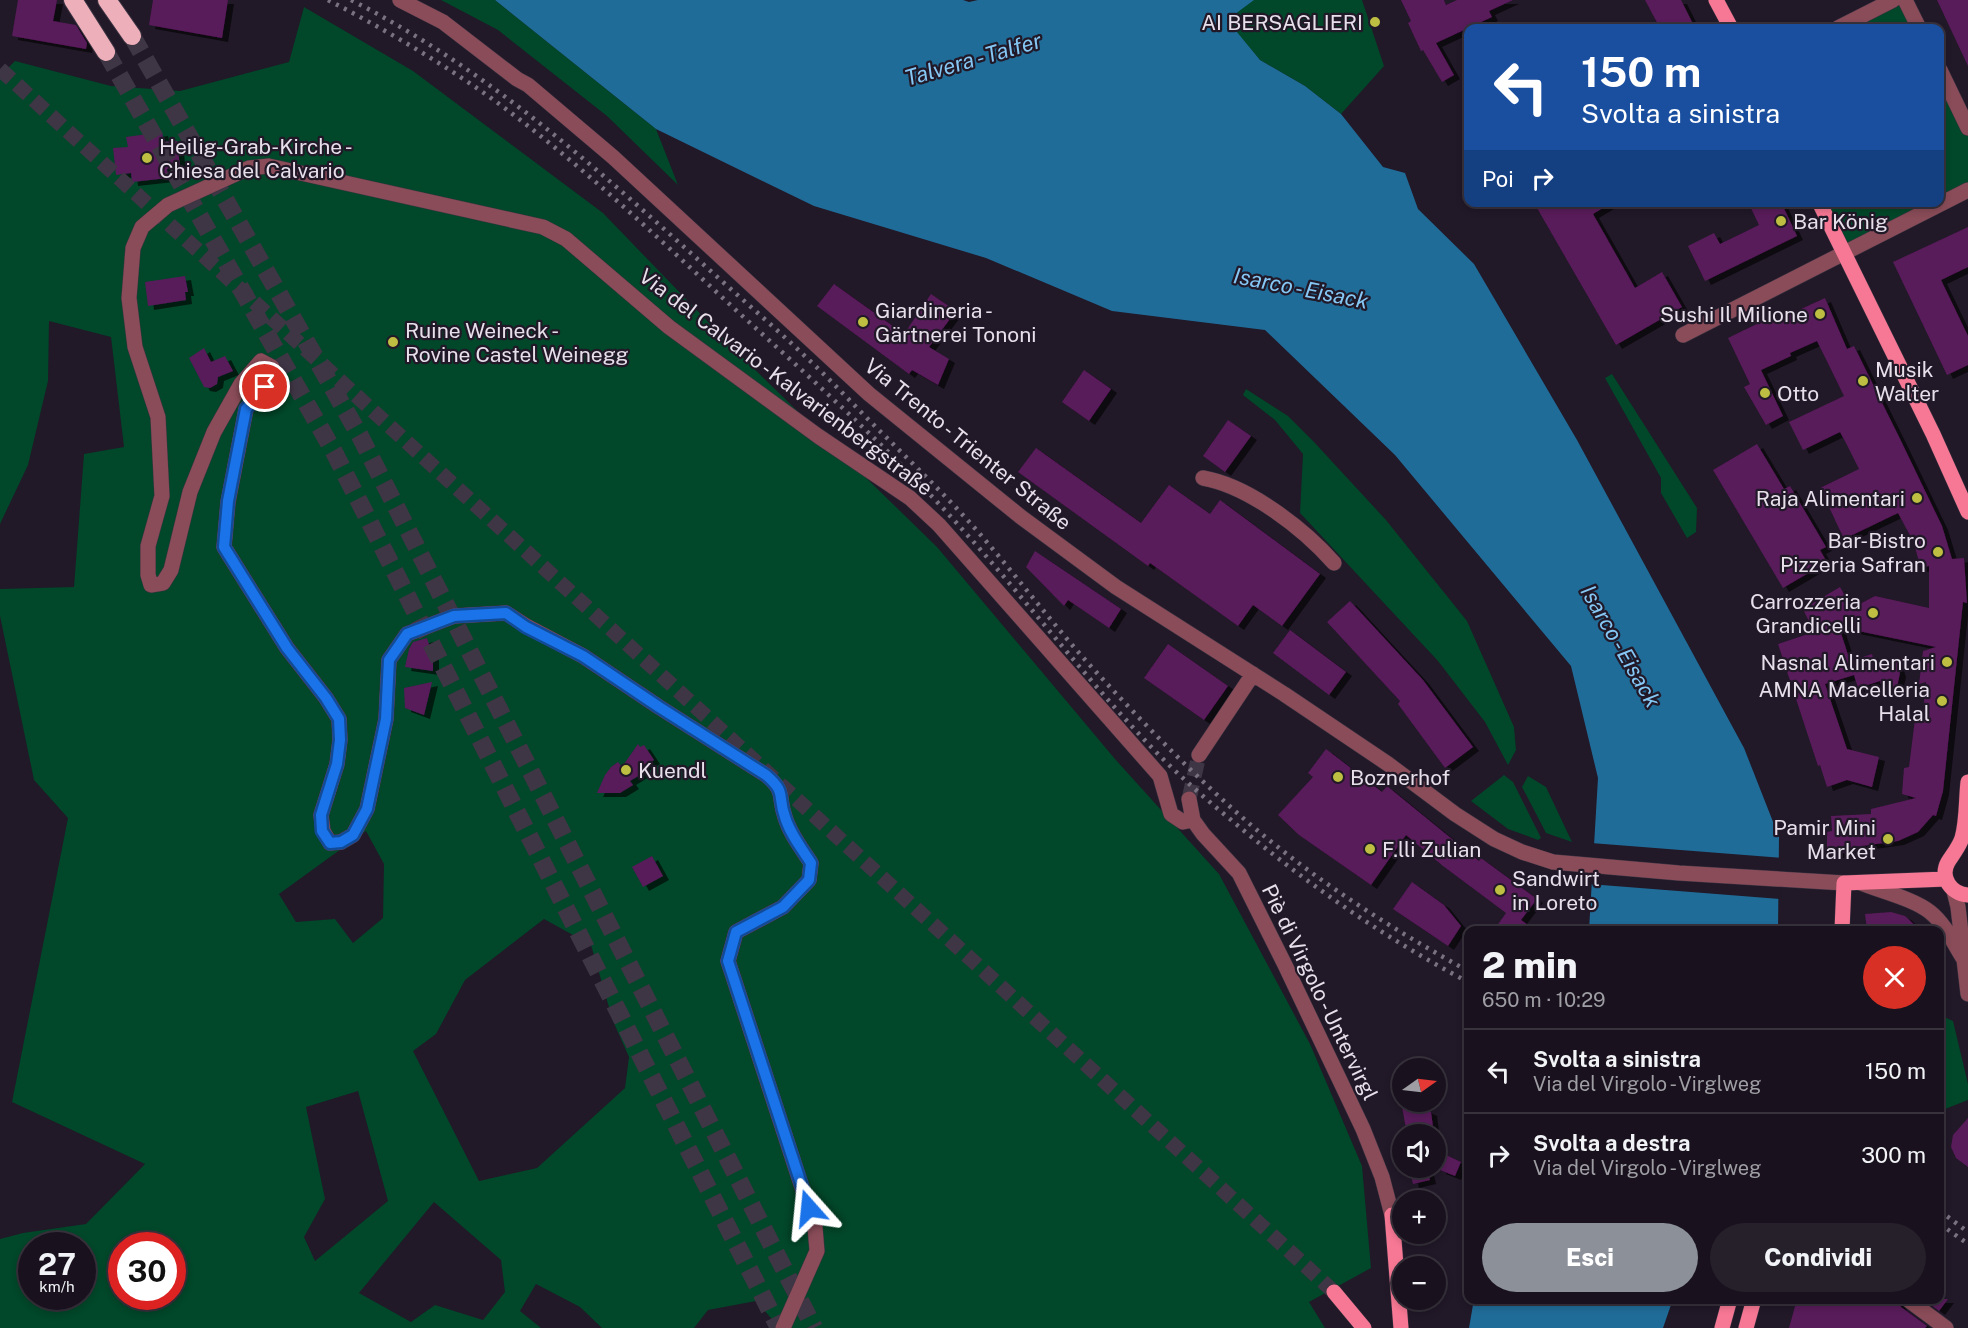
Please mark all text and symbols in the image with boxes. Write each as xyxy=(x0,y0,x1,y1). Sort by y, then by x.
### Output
place label: AI BERSAGLIERI xyxy=(1201,10,1363,35)
marker: AI BERSAGLIERI xyxy=(1368,15,1382,29)
water label: Talvera - Talfer xyxy=(902,27,1045,91)
text: 150 m xyxy=(1581,47,1701,96)
icon: left xyxy=(1482,48,1560,126)
text: Svolta a sinistra xyxy=(1581,97,1780,129)
place label: Heilig-Grab-Kirche - Chiesa del Calvario xyxy=(159,134,353,183)
marker: Heilig-Grab-Kirche - Chiesa del Calvario xyxy=(140,151,154,165)
icon: right xyxy=(1526,162,1559,195)
text: Poi xyxy=(1482,166,1514,192)
place label: Bar König xyxy=(1793,209,1888,234)
marker: Bar König xyxy=(1774,214,1788,228)
water label: Isarco - Eisack xyxy=(1231,262,1371,314)
street label: Via del Calvario - Kalvarienbergstraße xyxy=(634,263,938,501)
place label: Giardineria - Gärtnerei Tononi xyxy=(875,298,1037,347)
place label: Sushi Il Milione xyxy=(1660,302,1808,327)
marker: Sushi Il Milione xyxy=(1813,307,1827,321)
marker: Giardineria - Gärtnerei Tononi xyxy=(856,315,870,329)
place label: Ruine Weineck - Rovine Castel Weinegg xyxy=(405,318,629,367)
marker: Ruine Weineck - Rovine Castel Weinegg xyxy=(386,335,400,349)
street label: Via Trento - Trienter Straße xyxy=(860,353,1076,535)
place label: Musik Walter xyxy=(1875,357,1939,406)
pin xyxy=(239,361,290,412)
icon: arrive xyxy=(248,370,281,403)
marker: Musik Walter xyxy=(1856,374,1870,388)
place label: Otto xyxy=(1777,381,1819,406)
marker: Otto xyxy=(1758,386,1772,400)
place label: Raja Alimentari xyxy=(1756,486,1905,511)
marker: Raja Alimentari xyxy=(1910,491,1924,505)
place label: Bar-Bistro Pizzeria Safran xyxy=(1780,528,1926,577)
marker: Bar-Bistro Pizzeria Safran xyxy=(1931,545,1945,559)
water label: Isarco - Eisack xyxy=(1576,580,1667,712)
place label: Carrozzeria Grandicelli xyxy=(1750,589,1861,638)
marker: Carrozzeria Grandicelli xyxy=(1866,606,1880,620)
place label: Nasnal Alimentari xyxy=(1761,650,1935,675)
marker: Nasnal Alimentari xyxy=(1940,655,1954,669)
place label: AMNA Macelleria Halal xyxy=(1758,677,1930,726)
marker: AMNA Macelleria Halal xyxy=(1935,694,1949,708)
place label: Kuendl xyxy=(638,758,707,783)
marker: Kuendl xyxy=(619,763,633,777)
place label: Boznerhof xyxy=(1350,765,1450,790)
marker: Boznerhof xyxy=(1331,770,1345,784)
place label: Pamir Mini Market xyxy=(1773,815,1876,864)
marker: Pamir Mini Market xyxy=(1881,832,1895,846)
place label: F.lli Zulian xyxy=(1382,837,1481,862)
marker: F.lli Zulian xyxy=(1363,842,1377,856)
place label: Sandwirt in Loreto xyxy=(1512,866,1600,915)
street label: Piè di Virgolo - Untervirgl xyxy=(1257,880,1383,1104)
marker: Sandwirt in Loreto xyxy=(1493,883,1507,897)
text: 2 min xyxy=(1482,944,1578,986)
button: close xyxy=(1863,946,1926,1009)
text: 650 m · 10:29 xyxy=(1482,988,1606,1012)
text: Svolta a sinistra xyxy=(1533,1046,1701,1072)
icon: left xyxy=(1482,1055,1515,1088)
north arrow xyxy=(1392,1058,1446,1112)
map controls xyxy=(1392,1058,1446,1310)
text: 150 m xyxy=(1865,1058,1926,1084)
text: Via del Virgolo - Virglweg xyxy=(1533,1072,1762,1096)
button: sound xyxy=(1392,1124,1446,1178)
text: Svolta a destra xyxy=(1533,1130,1690,1156)
icon: right xyxy=(1482,1139,1515,1172)
text: 300 m xyxy=(1861,1142,1926,1168)
text: Via del Virgolo - Virglweg xyxy=(1533,1156,1762,1180)
position arrow xyxy=(777,1176,841,1240)
button: + xyxy=(1392,1190,1446,1244)
button: Esci xyxy=(1482,1223,1698,1292)
button: Condividi xyxy=(1710,1223,1926,1292)
speed limit sign: 30 xyxy=(108,1232,186,1310)
text: 27 xyxy=(38,1246,76,1282)
button: − xyxy=(1392,1256,1446,1310)
text: km/h xyxy=(39,1278,75,1295)

